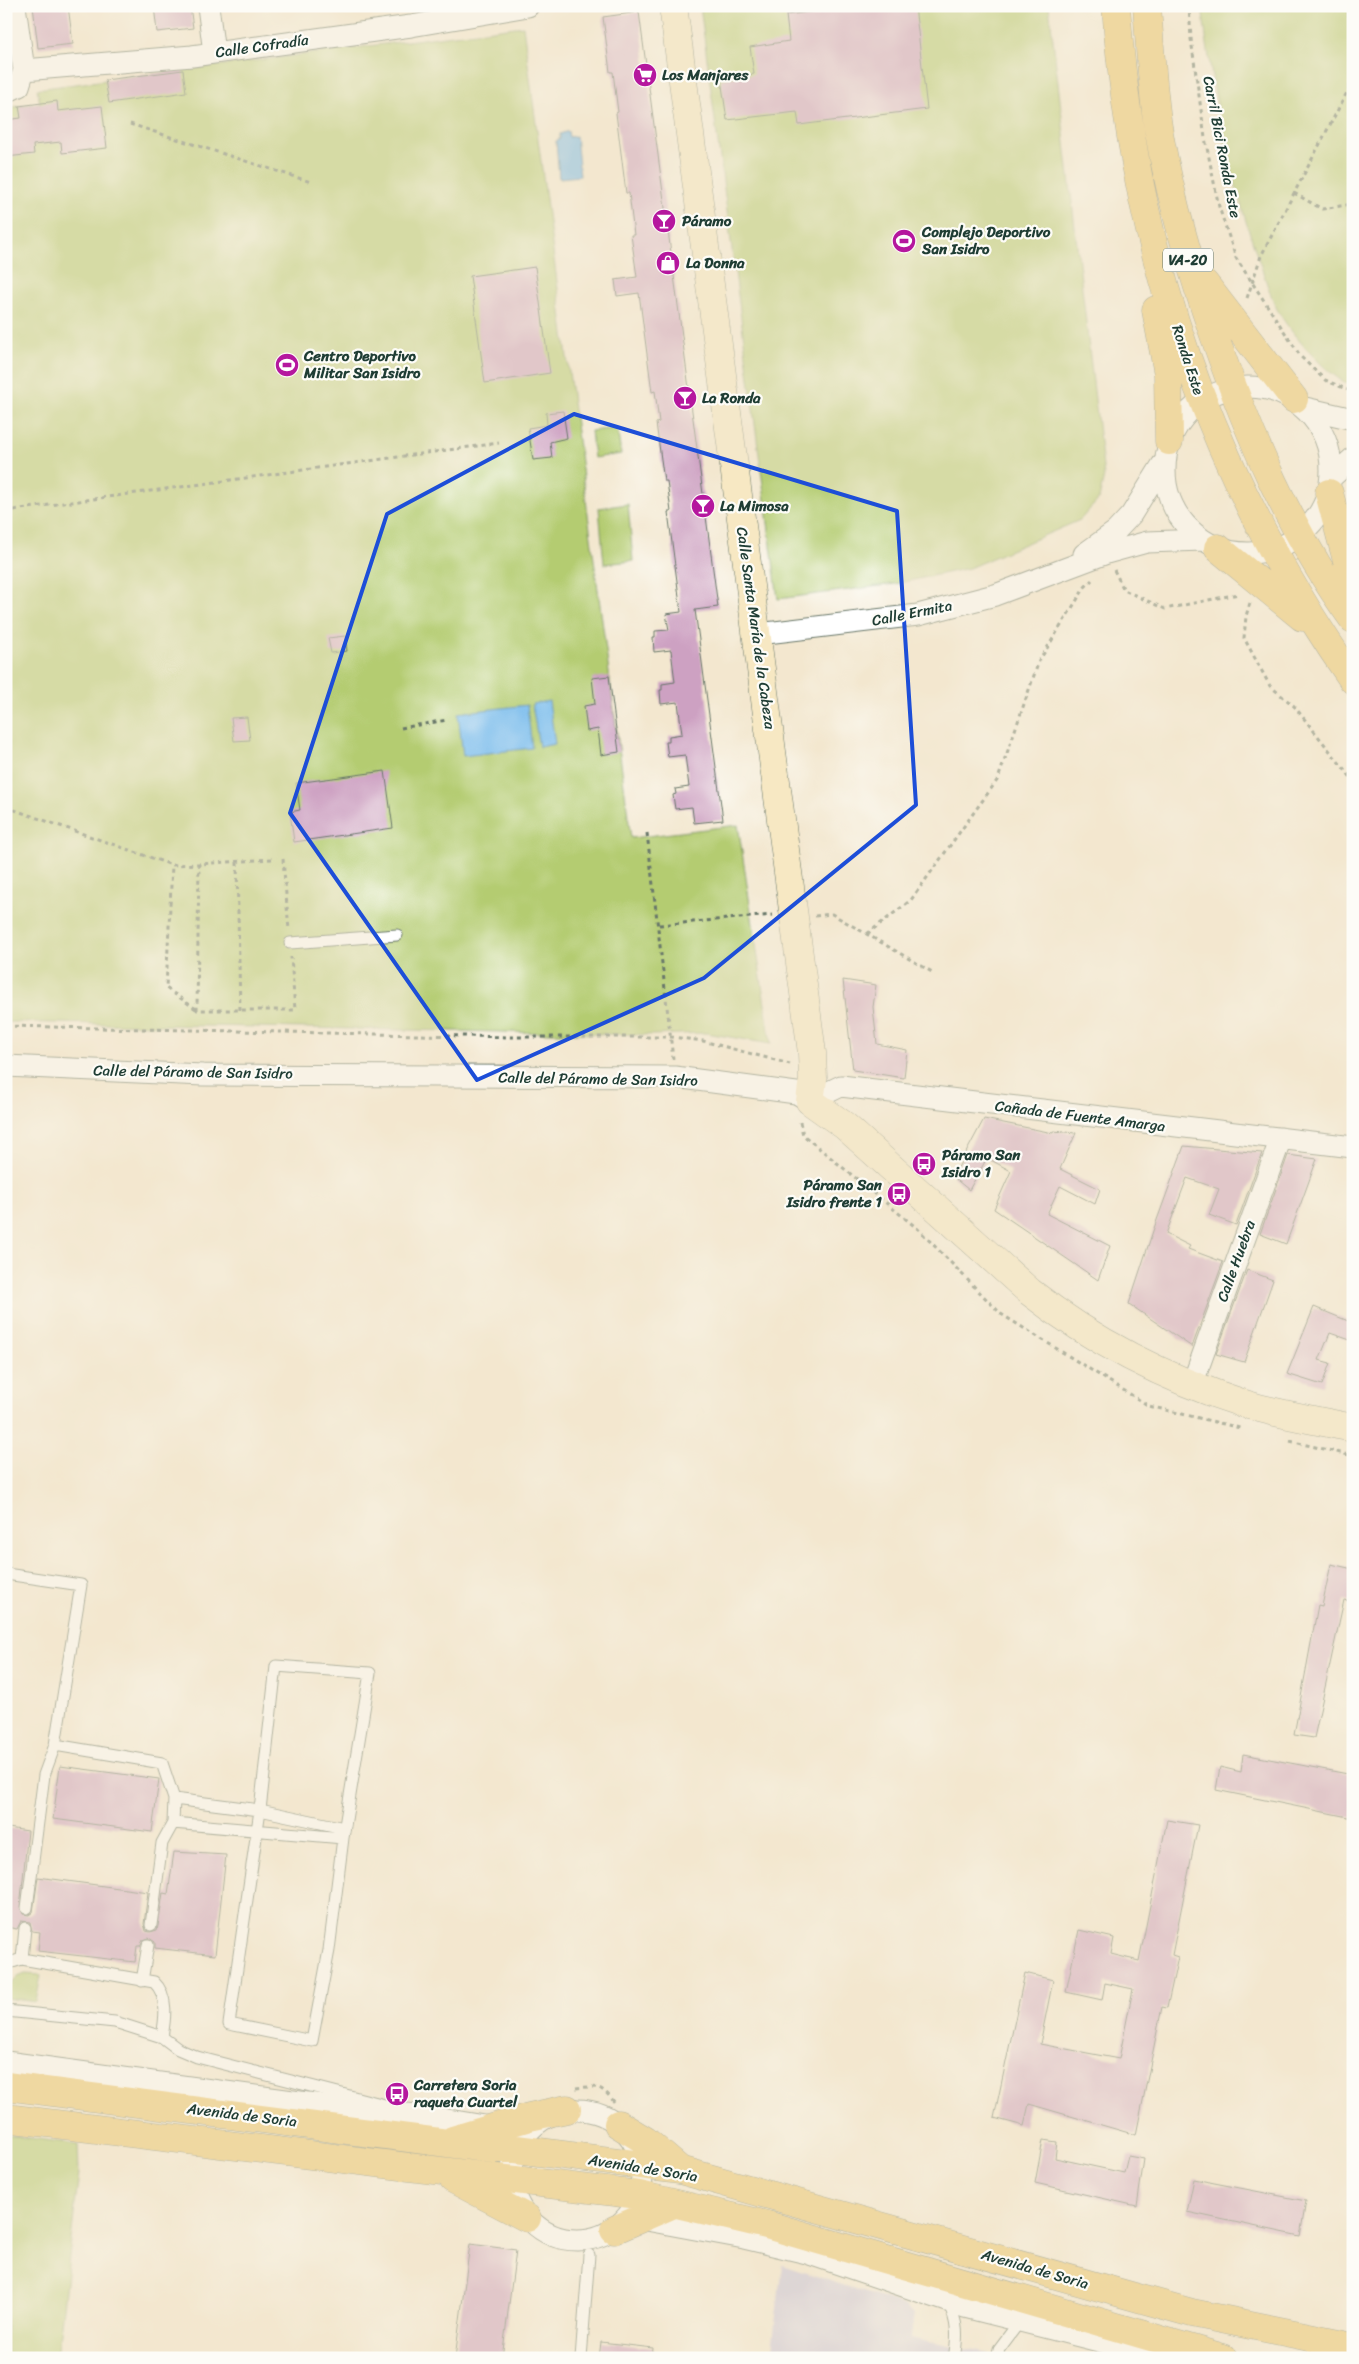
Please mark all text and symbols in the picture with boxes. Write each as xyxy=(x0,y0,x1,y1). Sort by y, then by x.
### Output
street label: Calle Cofradía xyxy=(214,27,311,65)
supermarket icon: Los Manjares xyxy=(632,62,658,88)
place label: Los Manjares xyxy=(662,62,750,88)
street label: Carril Bici Ronda Este xyxy=(1195,74,1249,221)
bar icon: Páramo xyxy=(651,208,677,234)
place label: Páramo xyxy=(682,208,732,234)
place label: Complejo Deportivo San Isidro xyxy=(921,219,1051,262)
sports icon: Complejo Deportivo San Isidro xyxy=(891,228,917,254)
road number: VA-20 xyxy=(1163,248,1213,272)
shop icon: La Donna xyxy=(655,250,681,276)
place label: La Donna xyxy=(686,250,745,276)
street label: Ronda Este xyxy=(1164,322,1212,398)
place label: Centro Deportivo Militar San Isidro xyxy=(303,343,421,386)
sports icon: Centro Deportivo Militar San Isidro xyxy=(274,352,300,378)
bar icon: La Ronda xyxy=(672,385,698,411)
place label: La Ronda xyxy=(702,385,761,411)
bar icon: La Mimosa xyxy=(690,493,716,519)
place label: La Mimosa xyxy=(720,493,789,519)
street label: Calle Santa María de la Cabeza xyxy=(729,525,783,731)
street label: Calle Ermita xyxy=(870,592,955,634)
street label: Calle del Páramo de San Isidro xyxy=(93,1057,293,1087)
street label: Calle del Páramo de San Isidro xyxy=(498,1064,698,1094)
street label: Cañada de Fuente Amarga xyxy=(993,1093,1167,1139)
place label: Páramo San Isidro 1 xyxy=(941,1142,1021,1185)
bus stop icon: Páramo San Isidro 1 xyxy=(911,1151,937,1177)
place label: Páramo San Isidro frente 1 xyxy=(786,1172,883,1215)
bus stop icon: Páramo San Isidro frente 1 xyxy=(886,1181,912,1207)
street label: Calle Huebra xyxy=(1209,1216,1263,1305)
place label: Carretera Soria raqueta Cuartel xyxy=(413,2072,518,2115)
bus stop icon: Carretera Soria raqueta Cuartel xyxy=(384,2081,410,2107)
street label: Avenida de Soria xyxy=(185,2095,299,2135)
street label: Avenida de Soria xyxy=(585,2146,700,2190)
street label: Avenida de Soria xyxy=(977,2241,1092,2297)

